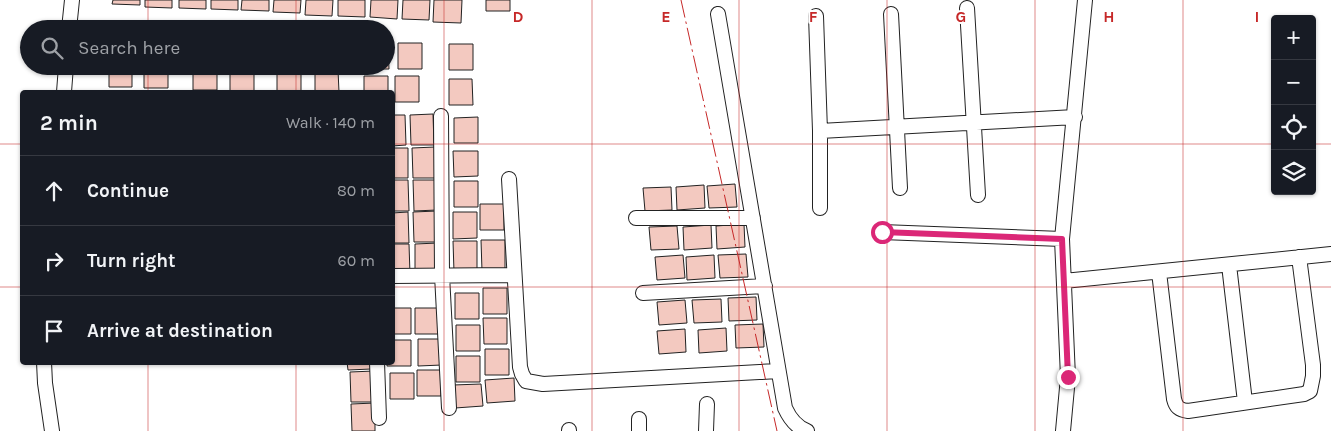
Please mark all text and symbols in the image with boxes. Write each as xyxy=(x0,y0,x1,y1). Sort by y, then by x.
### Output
text: D xyxy=(513,7,524,26)
text: E xyxy=(661,7,671,26)
text: F xyxy=(809,7,818,26)
text: G xyxy=(956,7,966,26)
text: H xyxy=(1103,7,1115,26)
text: I xyxy=(1255,7,1259,26)
map controls xyxy=(1271,15,1316,195)
button: + xyxy=(1271,15,1316,60)
search box xyxy=(20,20,395,75)
icon: search xyxy=(38,34,66,62)
text: Search here xyxy=(78,37,180,59)
button: − xyxy=(1271,60,1316,105)
button: locate xyxy=(1271,105,1316,150)
text: 2 min xyxy=(40,111,98,135)
text: Walk · 140 m xyxy=(286,113,375,132)
button: layers xyxy=(1271,150,1316,195)
icon: ahead xyxy=(40,177,68,205)
text: Continue xyxy=(87,180,169,202)
text: 80 m xyxy=(337,181,375,200)
route start xyxy=(871,221,894,244)
icon: right xyxy=(40,247,68,275)
text: Turn right xyxy=(87,250,176,272)
text: 60 m xyxy=(338,251,375,270)
icon: arrive xyxy=(40,317,68,345)
text: Arrive at destination xyxy=(87,320,273,342)
route end xyxy=(1057,366,1080,389)

